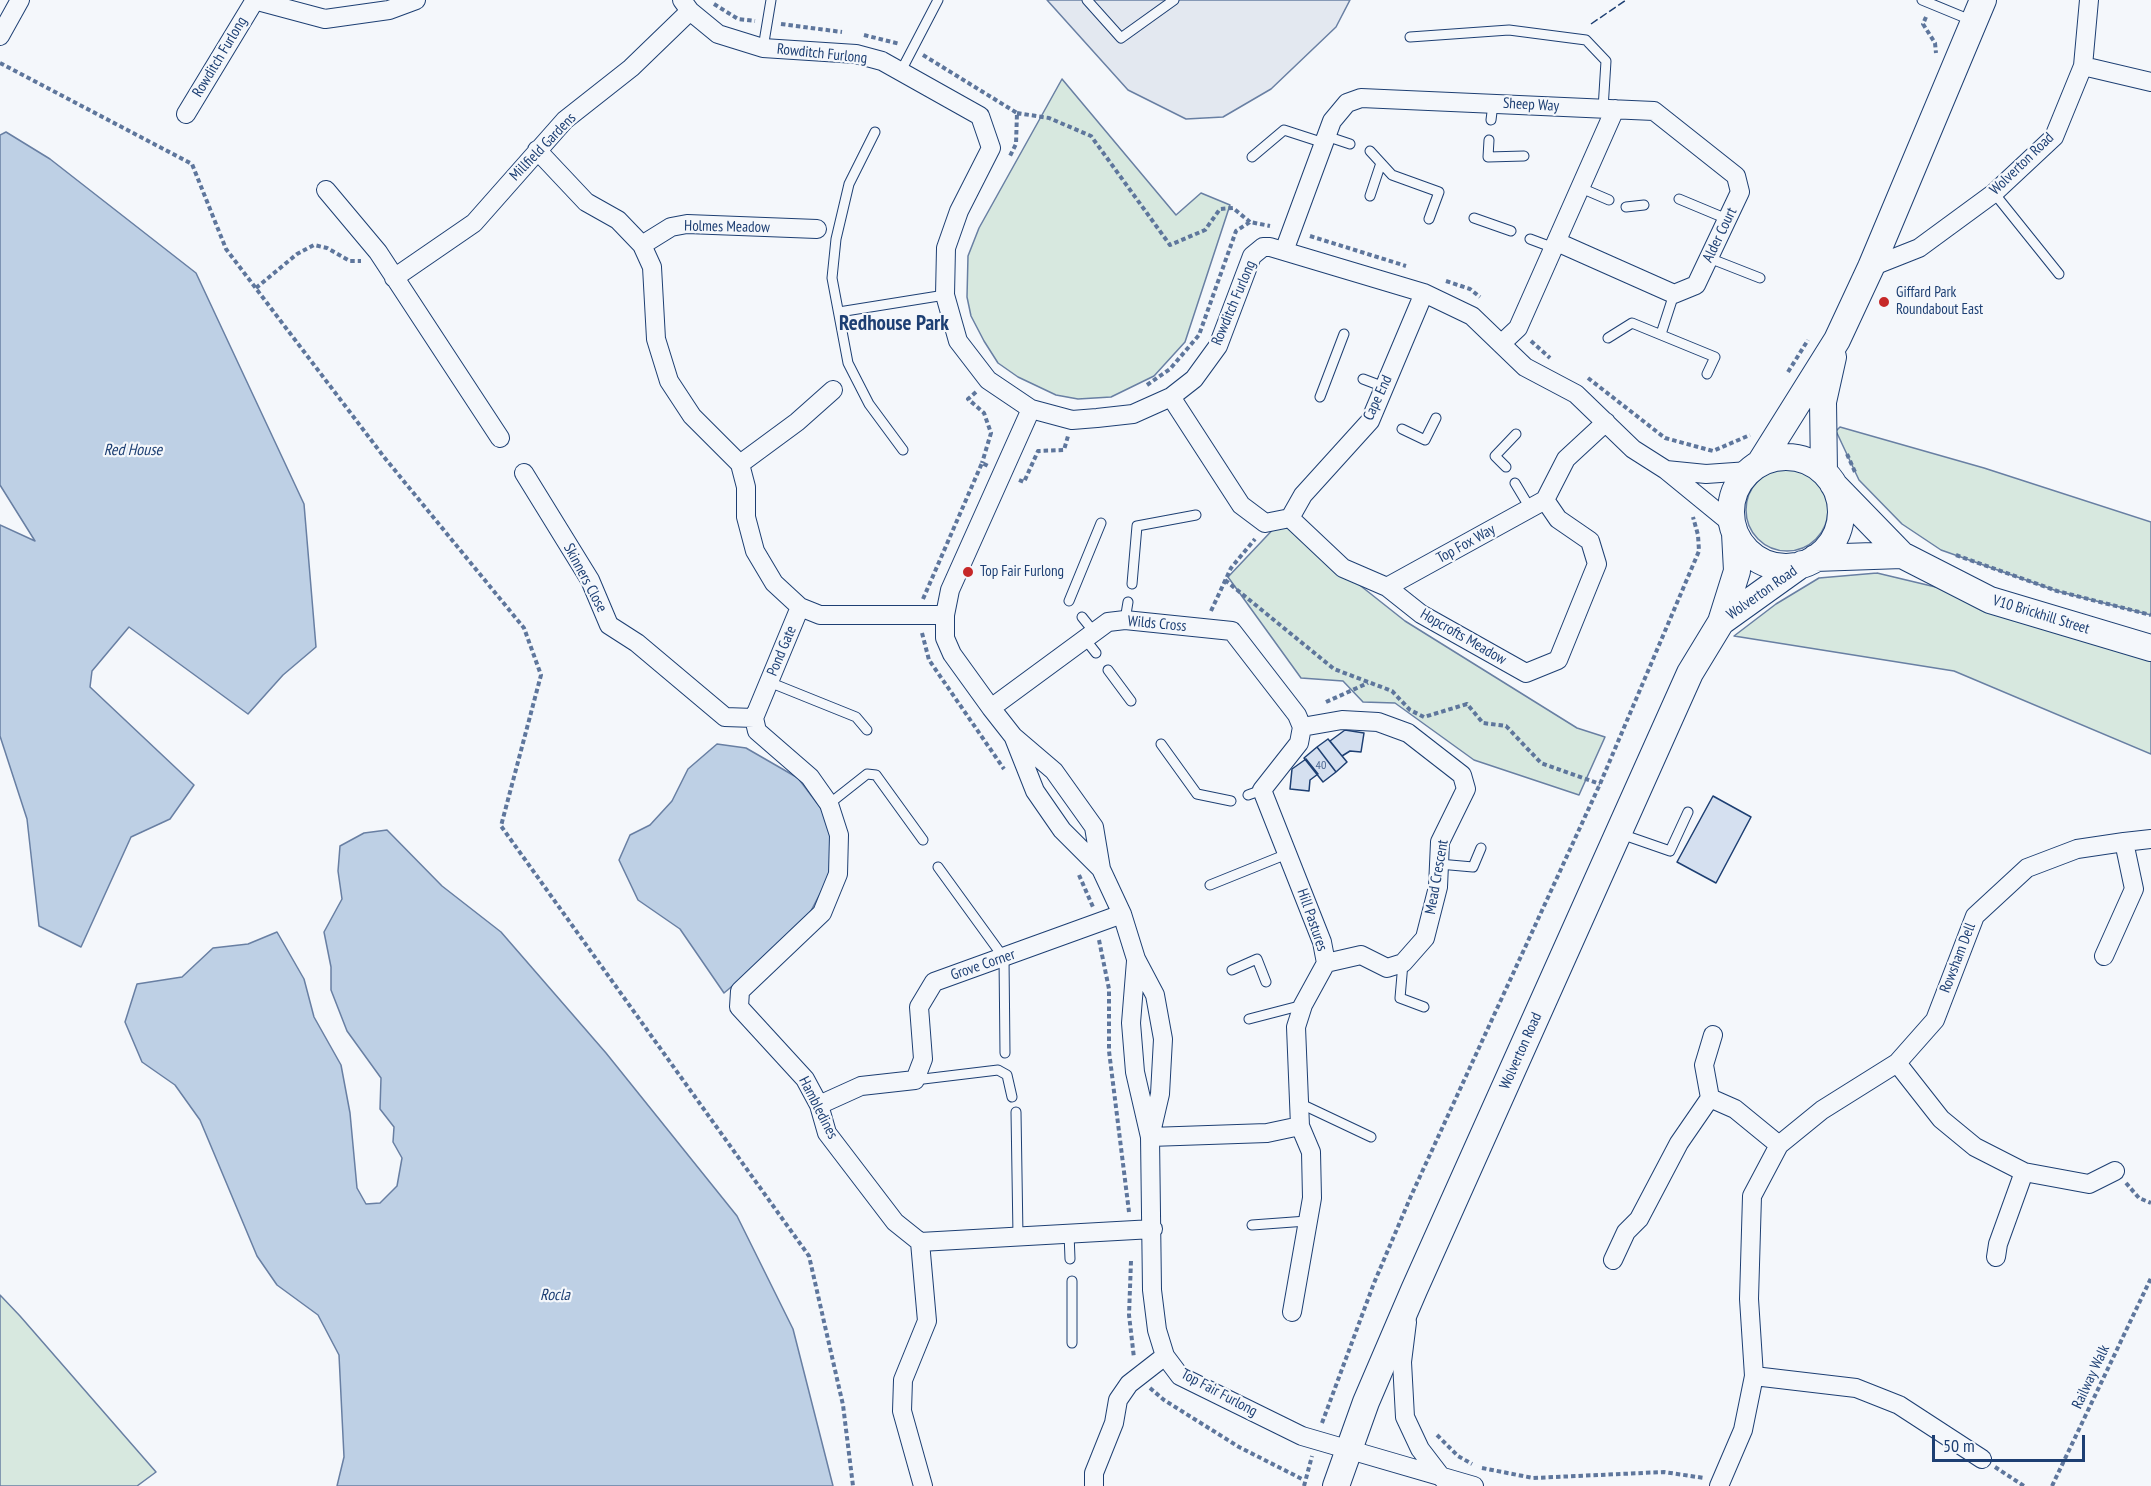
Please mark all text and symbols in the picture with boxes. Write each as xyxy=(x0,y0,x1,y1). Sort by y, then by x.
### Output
street label: Rowditch Furlong xyxy=(189,14,251,100)
street label: Rowditch Furlong xyxy=(776,40,868,68)
street label: Sheep Way xyxy=(1502,95,1560,115)
street label: Millfield Gardens xyxy=(506,109,580,185)
street label: Wolverton Road xyxy=(1986,129,2058,199)
street label: Alder Court xyxy=(1699,205,1741,265)
street label: Holmes Meadow xyxy=(684,217,770,237)
street label: Rowditch Furlong xyxy=(1208,258,1260,348)
place label: Giffard Park Roundabout East xyxy=(1896,284,1983,319)
marker: Giffard Park Roundabout East xyxy=(1877,295,1891,309)
district label: Redhouse Park xyxy=(839,311,949,337)
street label: Cape End xyxy=(1360,372,1396,424)
water label: Red House xyxy=(104,440,162,460)
street label: Top Fox Way xyxy=(1434,521,1498,567)
street label: Skinners Close xyxy=(559,541,611,615)
street label: Wolverton Road xyxy=(1723,562,1801,624)
place label: Top Fair Furlong xyxy=(980,563,1064,581)
marker: Top Fair Furlong xyxy=(961,565,975,579)
street label: V10 Brickhill Street xyxy=(1990,592,2092,638)
street label: Hopcrofts Meadow xyxy=(1417,605,1509,669)
street label: Wilds Cross xyxy=(1127,612,1187,636)
street label: Pond Gate xyxy=(763,623,801,679)
house number: 40 xyxy=(1316,759,1326,773)
street label: Mead Crescent xyxy=(1422,838,1452,916)
street label: Hill Pastures xyxy=(1293,886,1331,954)
street label: Rowsham Dell xyxy=(1936,920,1980,996)
street label: Grove Corner xyxy=(948,946,1018,984)
street label: Wolverton Road xyxy=(1496,1010,1546,1092)
street label: Hambledines xyxy=(795,1074,841,1142)
water label: Rocla xyxy=(540,1285,570,1305)
street label: Railway Walk xyxy=(2068,1342,2114,1412)
street label: Top Fair Furlong xyxy=(1178,1365,1260,1421)
scale bar xyxy=(1935,1423,2088,1461)
text: 50 m xyxy=(1943,1434,1975,1457)

